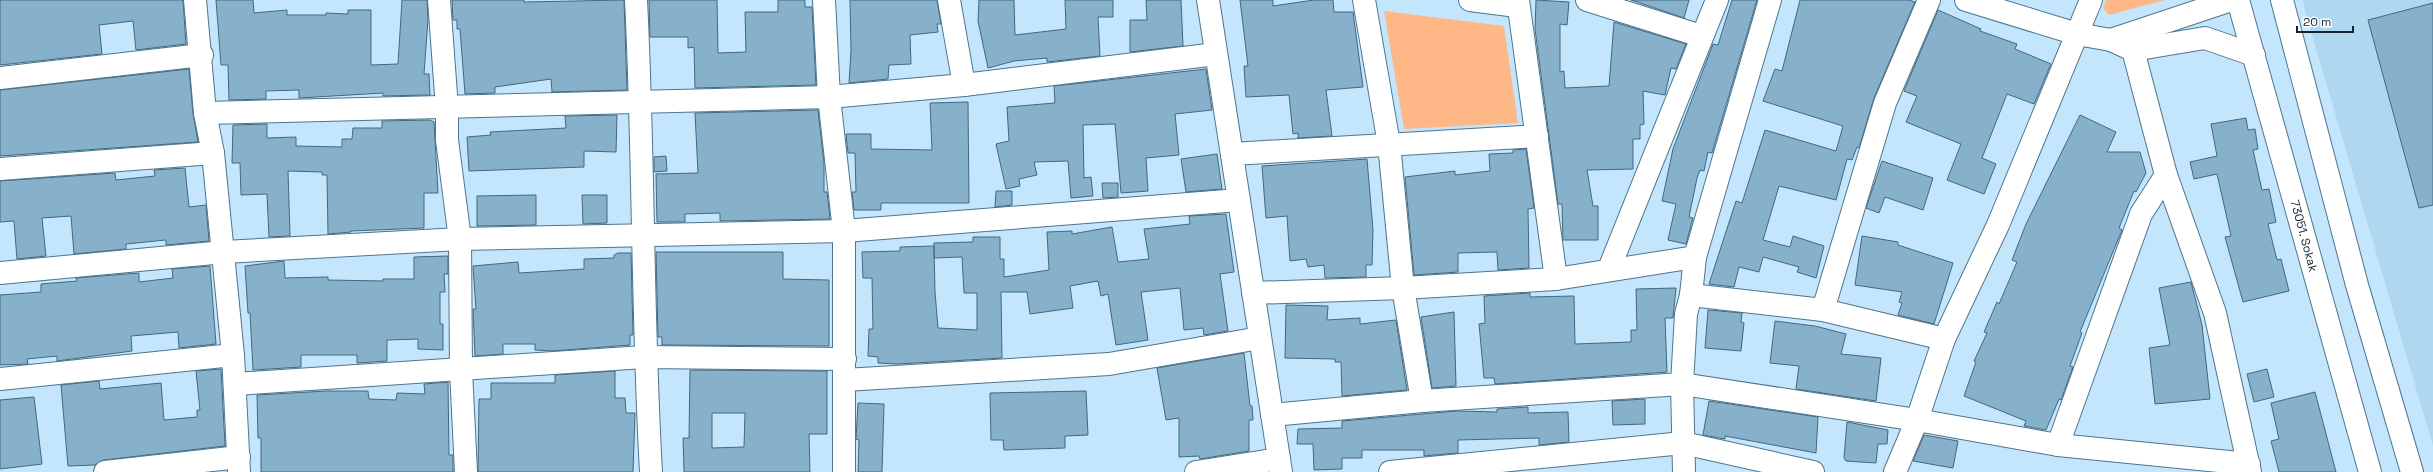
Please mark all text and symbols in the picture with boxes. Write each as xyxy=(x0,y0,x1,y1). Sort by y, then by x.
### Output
scale bar xyxy=(2297,8,2353,34)
text: 20 m xyxy=(2303,14,2331,30)
street label: 73051. Sokak xyxy=(2287,198,2321,274)

